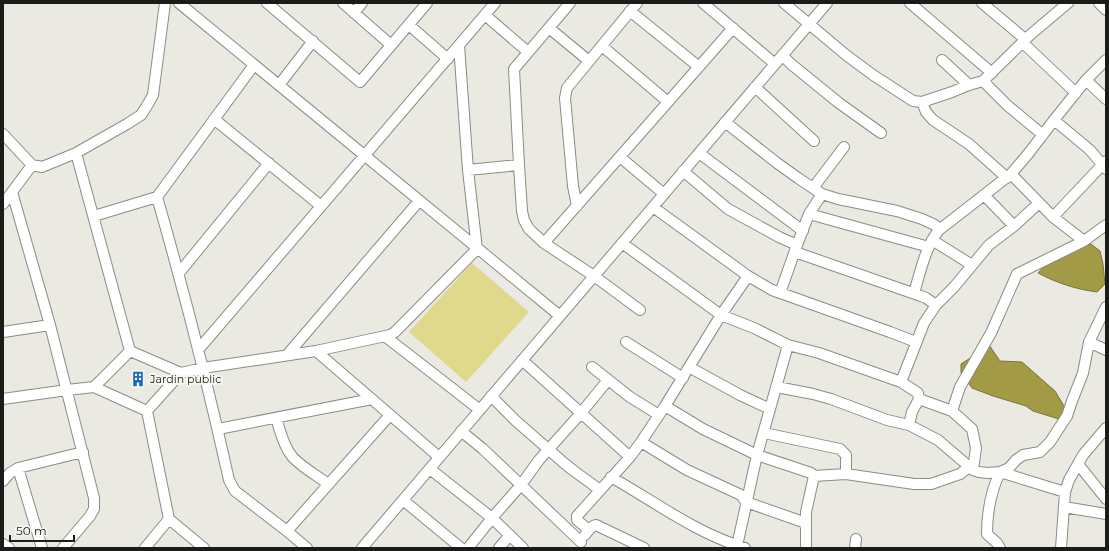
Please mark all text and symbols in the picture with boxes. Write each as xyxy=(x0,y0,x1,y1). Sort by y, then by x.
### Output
building icon: Jardin public xyxy=(129,370,147,388)
place label: Jardin public xyxy=(149,372,221,386)
scale bar xyxy=(10,517,74,543)
text: 50 m xyxy=(16,523,47,538)

